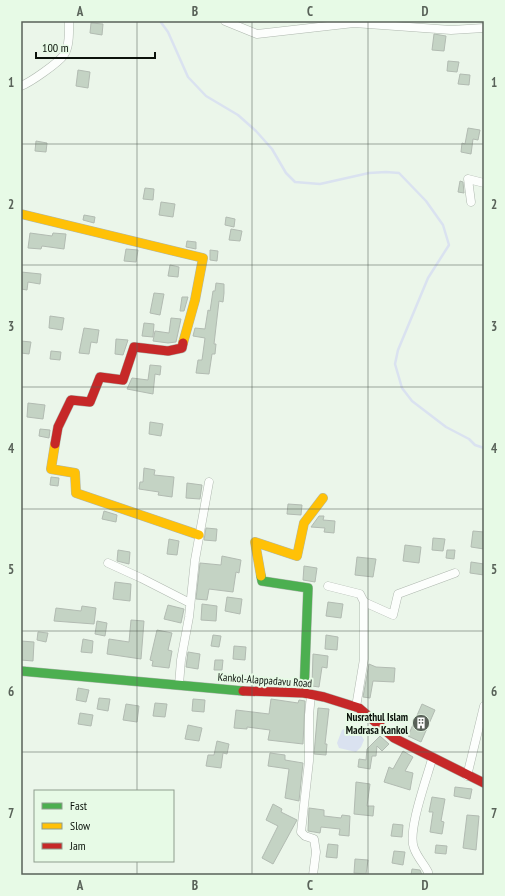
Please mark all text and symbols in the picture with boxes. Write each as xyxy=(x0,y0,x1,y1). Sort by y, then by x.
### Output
text: A xyxy=(76,3,84,20)
text: B xyxy=(192,3,198,20)
text: C xyxy=(307,3,313,20)
text: D xyxy=(422,3,429,20)
scale bar xyxy=(36,34,155,60)
text: 100 m xyxy=(42,40,69,55)
text: 1 xyxy=(8,74,14,91)
text: 1 xyxy=(491,74,497,91)
text: 2 xyxy=(8,196,14,213)
text: 2 xyxy=(491,196,497,213)
text: 3 xyxy=(8,318,14,335)
text: 3 xyxy=(491,318,497,335)
text: 4 xyxy=(8,440,15,457)
text: 4 xyxy=(491,440,498,457)
text: 5 xyxy=(8,561,14,578)
text: 5 xyxy=(491,561,497,578)
street label: Kankol-Alappadavu Road xyxy=(217,670,313,690)
text: 6 xyxy=(8,683,14,700)
text: 6 xyxy=(491,683,497,700)
place label: Nusrathul Islam Madrasa Kankol xyxy=(346,710,408,737)
building icon: Nusrathul Islam Madrasa Kankol xyxy=(411,713,431,733)
legend xyxy=(34,790,174,862)
text: Fast xyxy=(70,798,88,813)
text: 7 xyxy=(8,805,14,822)
text: 7 xyxy=(491,805,497,822)
text: Slow xyxy=(70,818,91,833)
text: Jam xyxy=(69,838,86,853)
text: A xyxy=(76,877,84,894)
text: B xyxy=(192,877,198,894)
text: C xyxy=(307,877,313,894)
text: D xyxy=(422,877,429,894)

